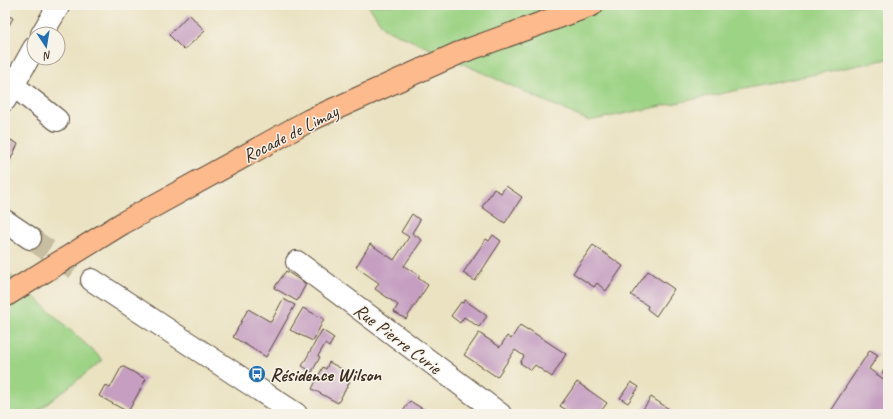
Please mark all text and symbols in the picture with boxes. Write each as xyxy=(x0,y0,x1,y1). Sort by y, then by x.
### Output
north arrow xyxy=(26,26,66,66)
text: N xyxy=(41,48,53,64)
street label: Rocade de Limay xyxy=(239,99,344,168)
street label: Rue Pierre Curie xyxy=(349,298,447,381)
place label: Résidence Wilson xyxy=(270,363,382,387)
bus stop icon: Résidence Wilson xyxy=(247,364,267,384)

